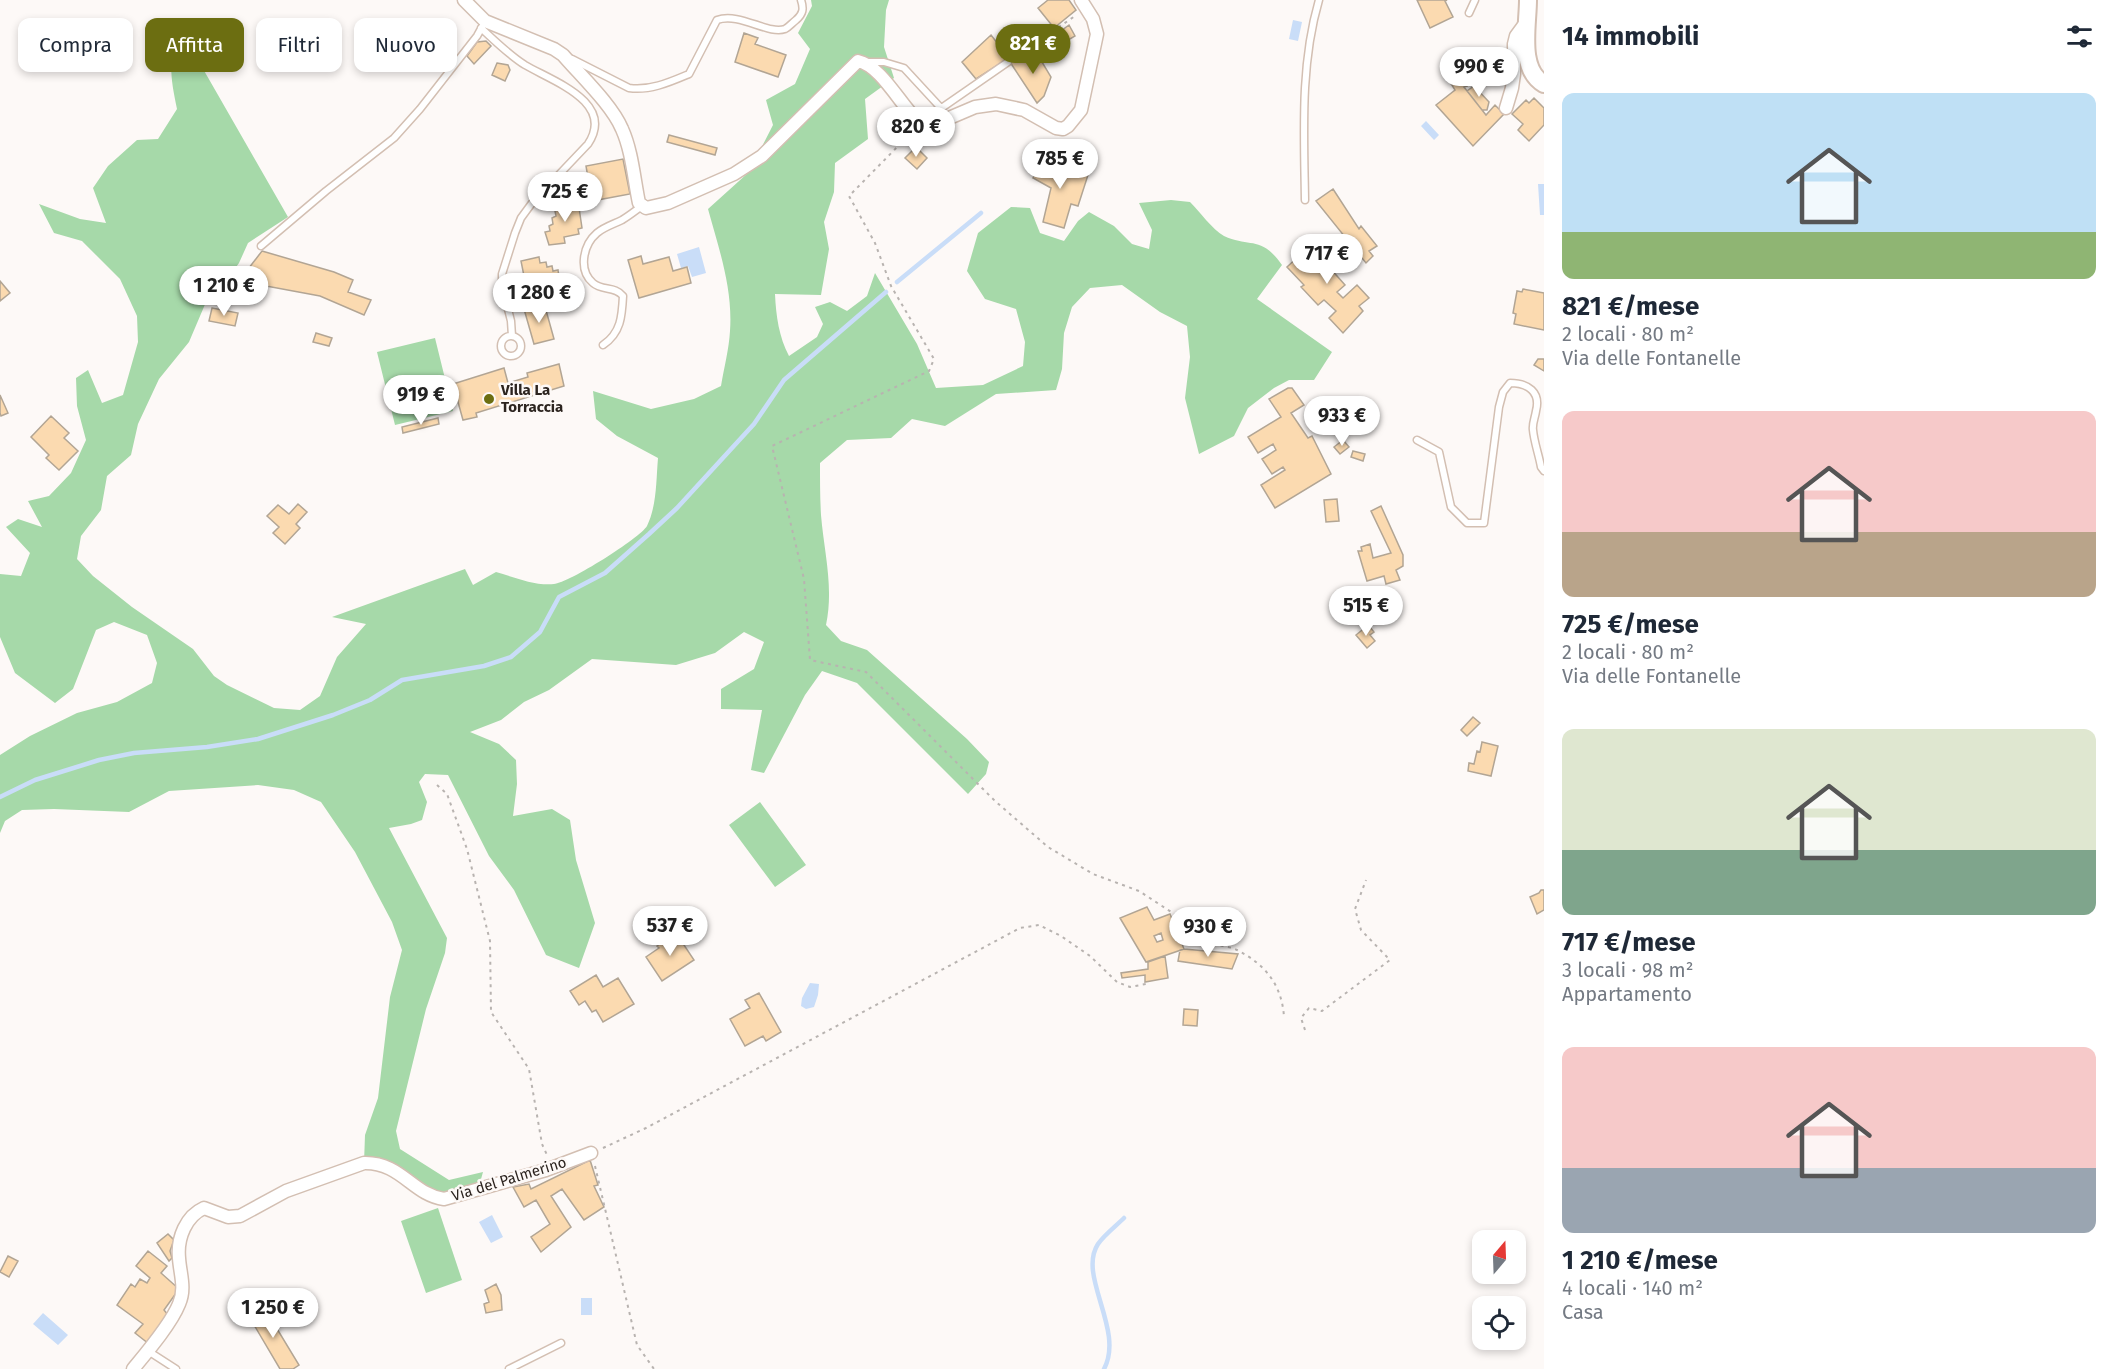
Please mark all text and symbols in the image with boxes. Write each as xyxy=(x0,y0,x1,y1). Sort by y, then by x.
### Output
chip: Compra xyxy=(18,18,133,72)
chip: Affitta xyxy=(145,18,244,72)
chip: Filtri xyxy=(256,18,342,72)
chip: Nuovo xyxy=(354,18,457,72)
icon: filters xyxy=(2063,20,2096,53)
text: 14 immobili xyxy=(1562,21,1699,52)
pin: 821 € xyxy=(991,24,1075,75)
text: 821 € xyxy=(1009,31,1057,55)
pin: 990 € xyxy=(1437,47,1521,98)
text: 990 € xyxy=(1454,54,1504,78)
pin: 820 € xyxy=(874,107,958,158)
text: 820 € xyxy=(891,114,941,138)
icon: home xyxy=(1775,132,1883,240)
pin: 785 € xyxy=(1018,139,1102,190)
text: 785 € xyxy=(1036,146,1084,170)
pin: 725 € xyxy=(523,172,607,223)
text: 725 € xyxy=(542,179,588,203)
pin: 717 € xyxy=(1285,234,1369,285)
text: 717 € xyxy=(1305,241,1349,265)
pin: 1 210 € xyxy=(169,266,279,317)
text: 1 210 € xyxy=(193,273,255,297)
pin: 1 280 € xyxy=(484,273,594,324)
text: 1 280 € xyxy=(507,280,571,304)
text: 821 €/mese xyxy=(1562,291,1699,322)
text: 2 locali · 80 m² xyxy=(1562,322,1694,346)
text: Via delle Fontanelle xyxy=(1562,346,1741,370)
pin: 919 € xyxy=(379,375,463,426)
place label: Villa La Torraccia xyxy=(500,381,563,416)
text: 919 € xyxy=(397,382,445,406)
marker: Villa La Torraccia xyxy=(482,392,496,406)
pin: 933 € xyxy=(1300,396,1384,447)
text: 933 € xyxy=(1318,403,1366,427)
icon: home xyxy=(1775,450,1883,558)
pin: 515 € xyxy=(1324,586,1408,637)
text: 515 € xyxy=(1343,593,1389,617)
text: 725 €/mese xyxy=(1562,609,1699,640)
text: 2 locali · 80 m² xyxy=(1562,640,1694,664)
text: Via delle Fontanelle xyxy=(1562,664,1741,688)
icon: home xyxy=(1775,768,1883,876)
pin: 537 € xyxy=(628,906,712,957)
pin: 930 € xyxy=(1166,907,1250,958)
text: 537 € xyxy=(647,913,693,937)
text: 930 € xyxy=(1183,914,1233,938)
text: 717 €/mese xyxy=(1562,927,1696,958)
text: 3 locali · 98 m² xyxy=(1562,958,1694,982)
text: Appartamento xyxy=(1562,982,1692,1006)
icon: home xyxy=(1775,1086,1883,1194)
street label: Via del Palmerino xyxy=(449,1153,569,1205)
north arrow xyxy=(1472,1230,1526,1284)
map controls xyxy=(1472,1230,1526,1350)
text: 1 210 €/mese xyxy=(1562,1245,1718,1276)
text: 4 locali · 140 m² xyxy=(1562,1276,1703,1300)
pin: 1 250 € xyxy=(218,1288,328,1339)
text: 1 250 € xyxy=(241,1295,305,1319)
button: locate xyxy=(1472,1296,1526,1350)
text: Casa xyxy=(1562,1300,1604,1324)

